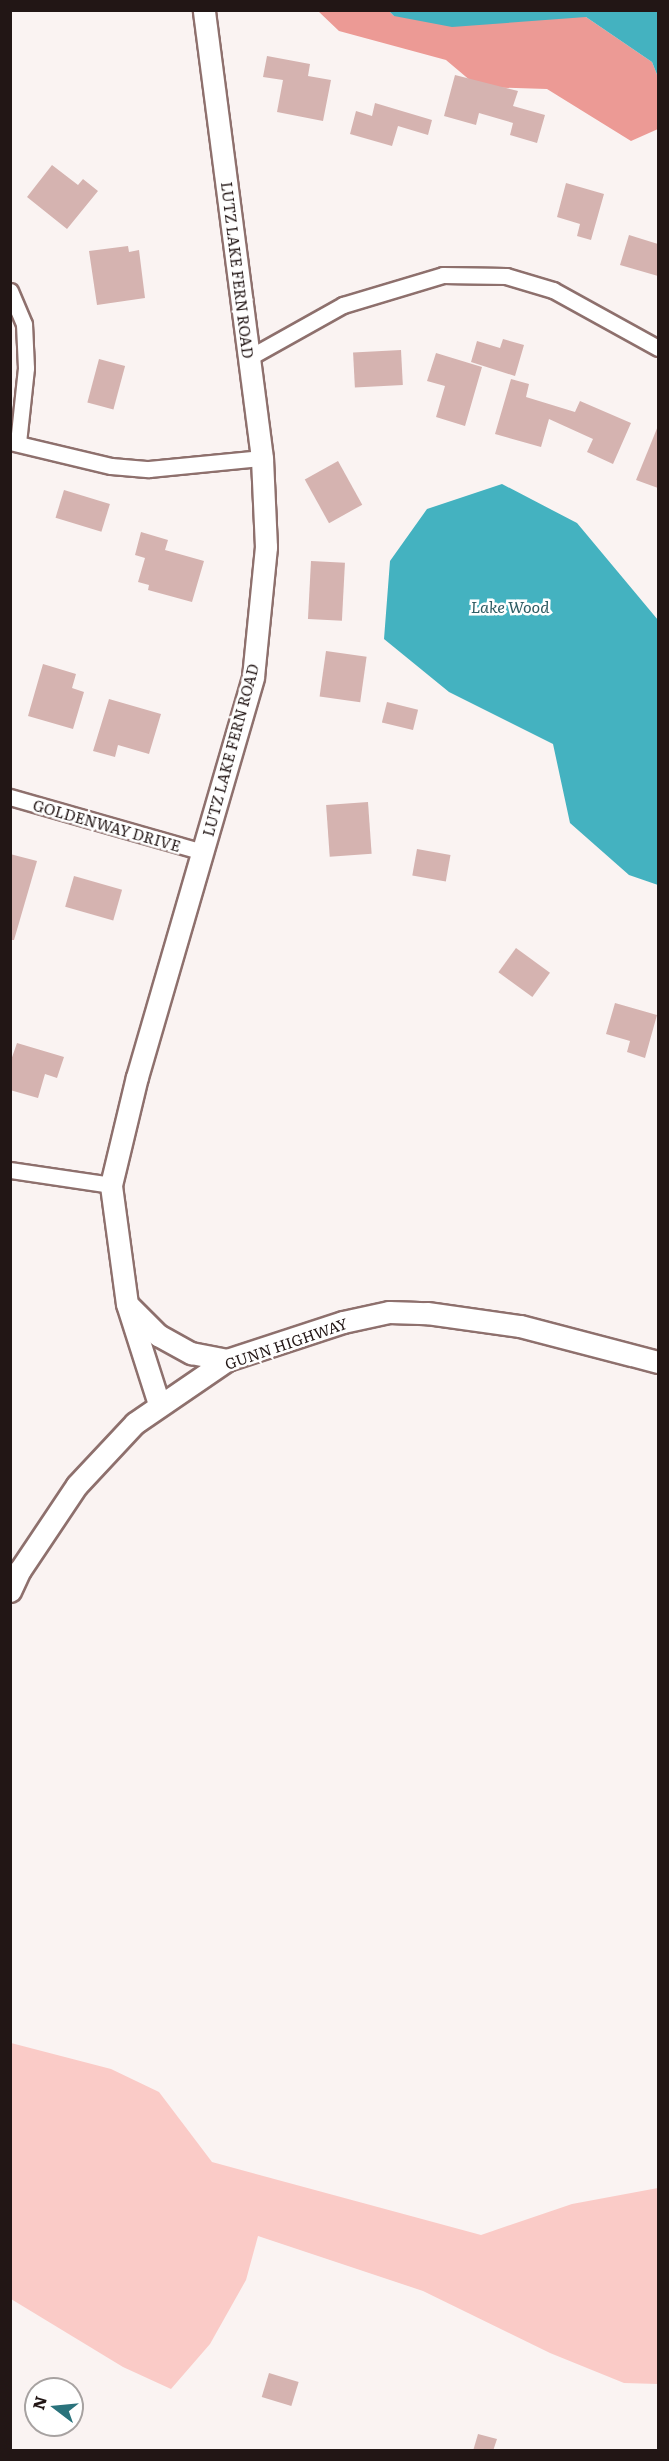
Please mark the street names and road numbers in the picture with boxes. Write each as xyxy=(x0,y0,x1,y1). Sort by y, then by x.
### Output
street label: LUTZ LAKE FERN ROAD xyxy=(218,181,258,359)
street label: LUTZ LAKE FERN ROAD xyxy=(198,662,262,838)
street label: GOLDENWAY DRIVE xyxy=(31,795,183,855)
street label: GUNN HIGHWAY xyxy=(222,1314,350,1372)

